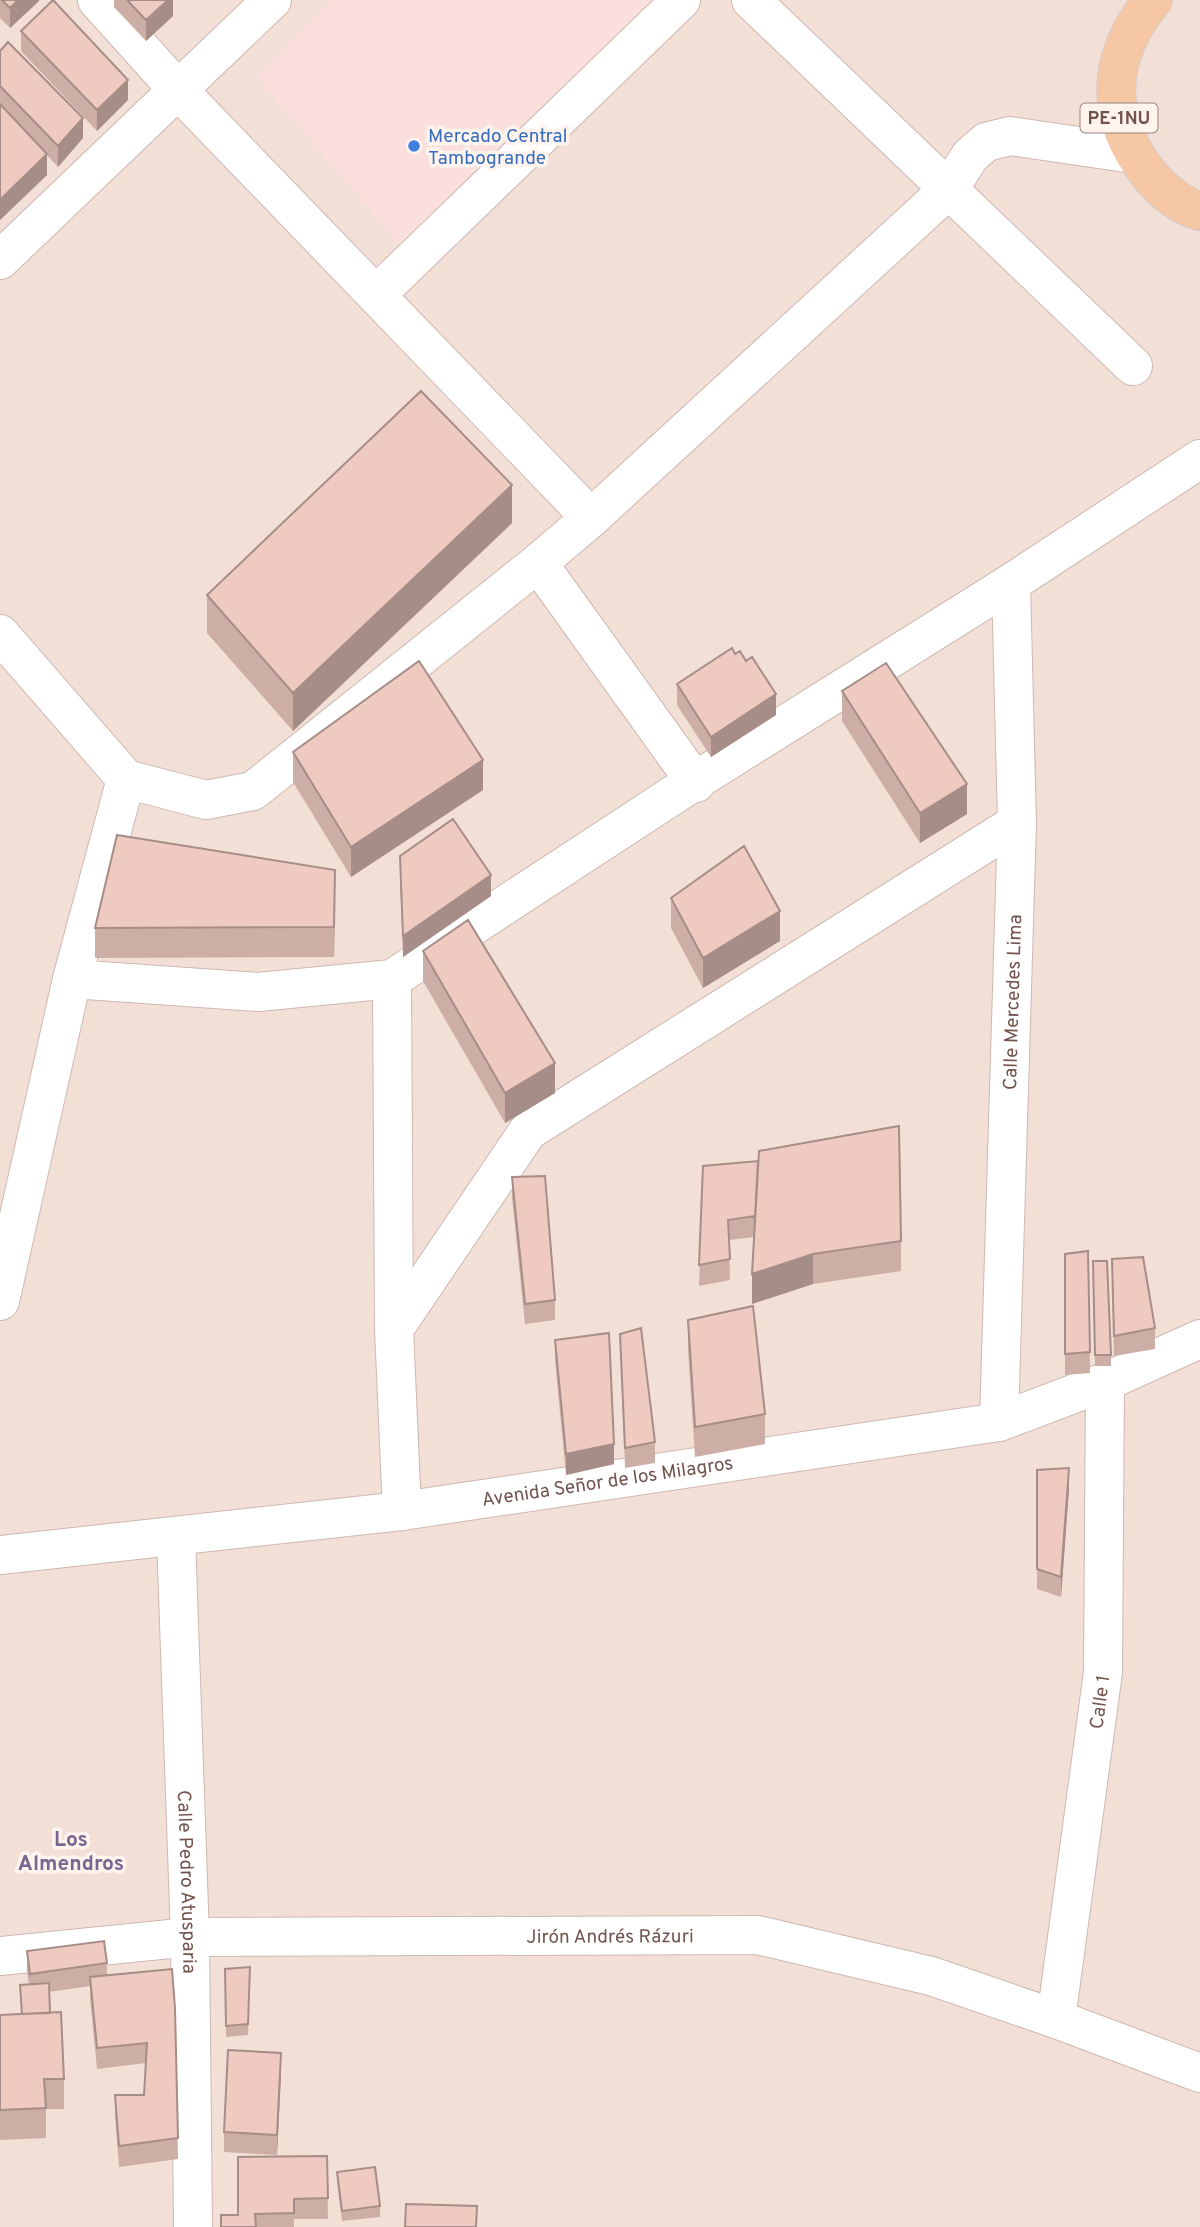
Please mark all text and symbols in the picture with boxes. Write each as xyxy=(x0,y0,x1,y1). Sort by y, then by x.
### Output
road number: PE-1NU xyxy=(1080,104,1158,132)
place label: Mercado Central Tambogrande xyxy=(428,125,568,171)
marker: Mercado Central Tambogrande xyxy=(406,138,422,154)
street label: Calle Mercedes Lima xyxy=(999,914,1028,1090)
street label: Avenida Señor de los Milagros xyxy=(480,1452,735,1513)
street label: Calle 1 xyxy=(1085,1674,1116,1731)
street label: Calle Pedro Atusparia xyxy=(171,1790,200,1974)
district label: Los Almendros xyxy=(18,1827,124,1878)
street label: Jirón Andrés Rázuri xyxy=(526,1925,694,1950)

